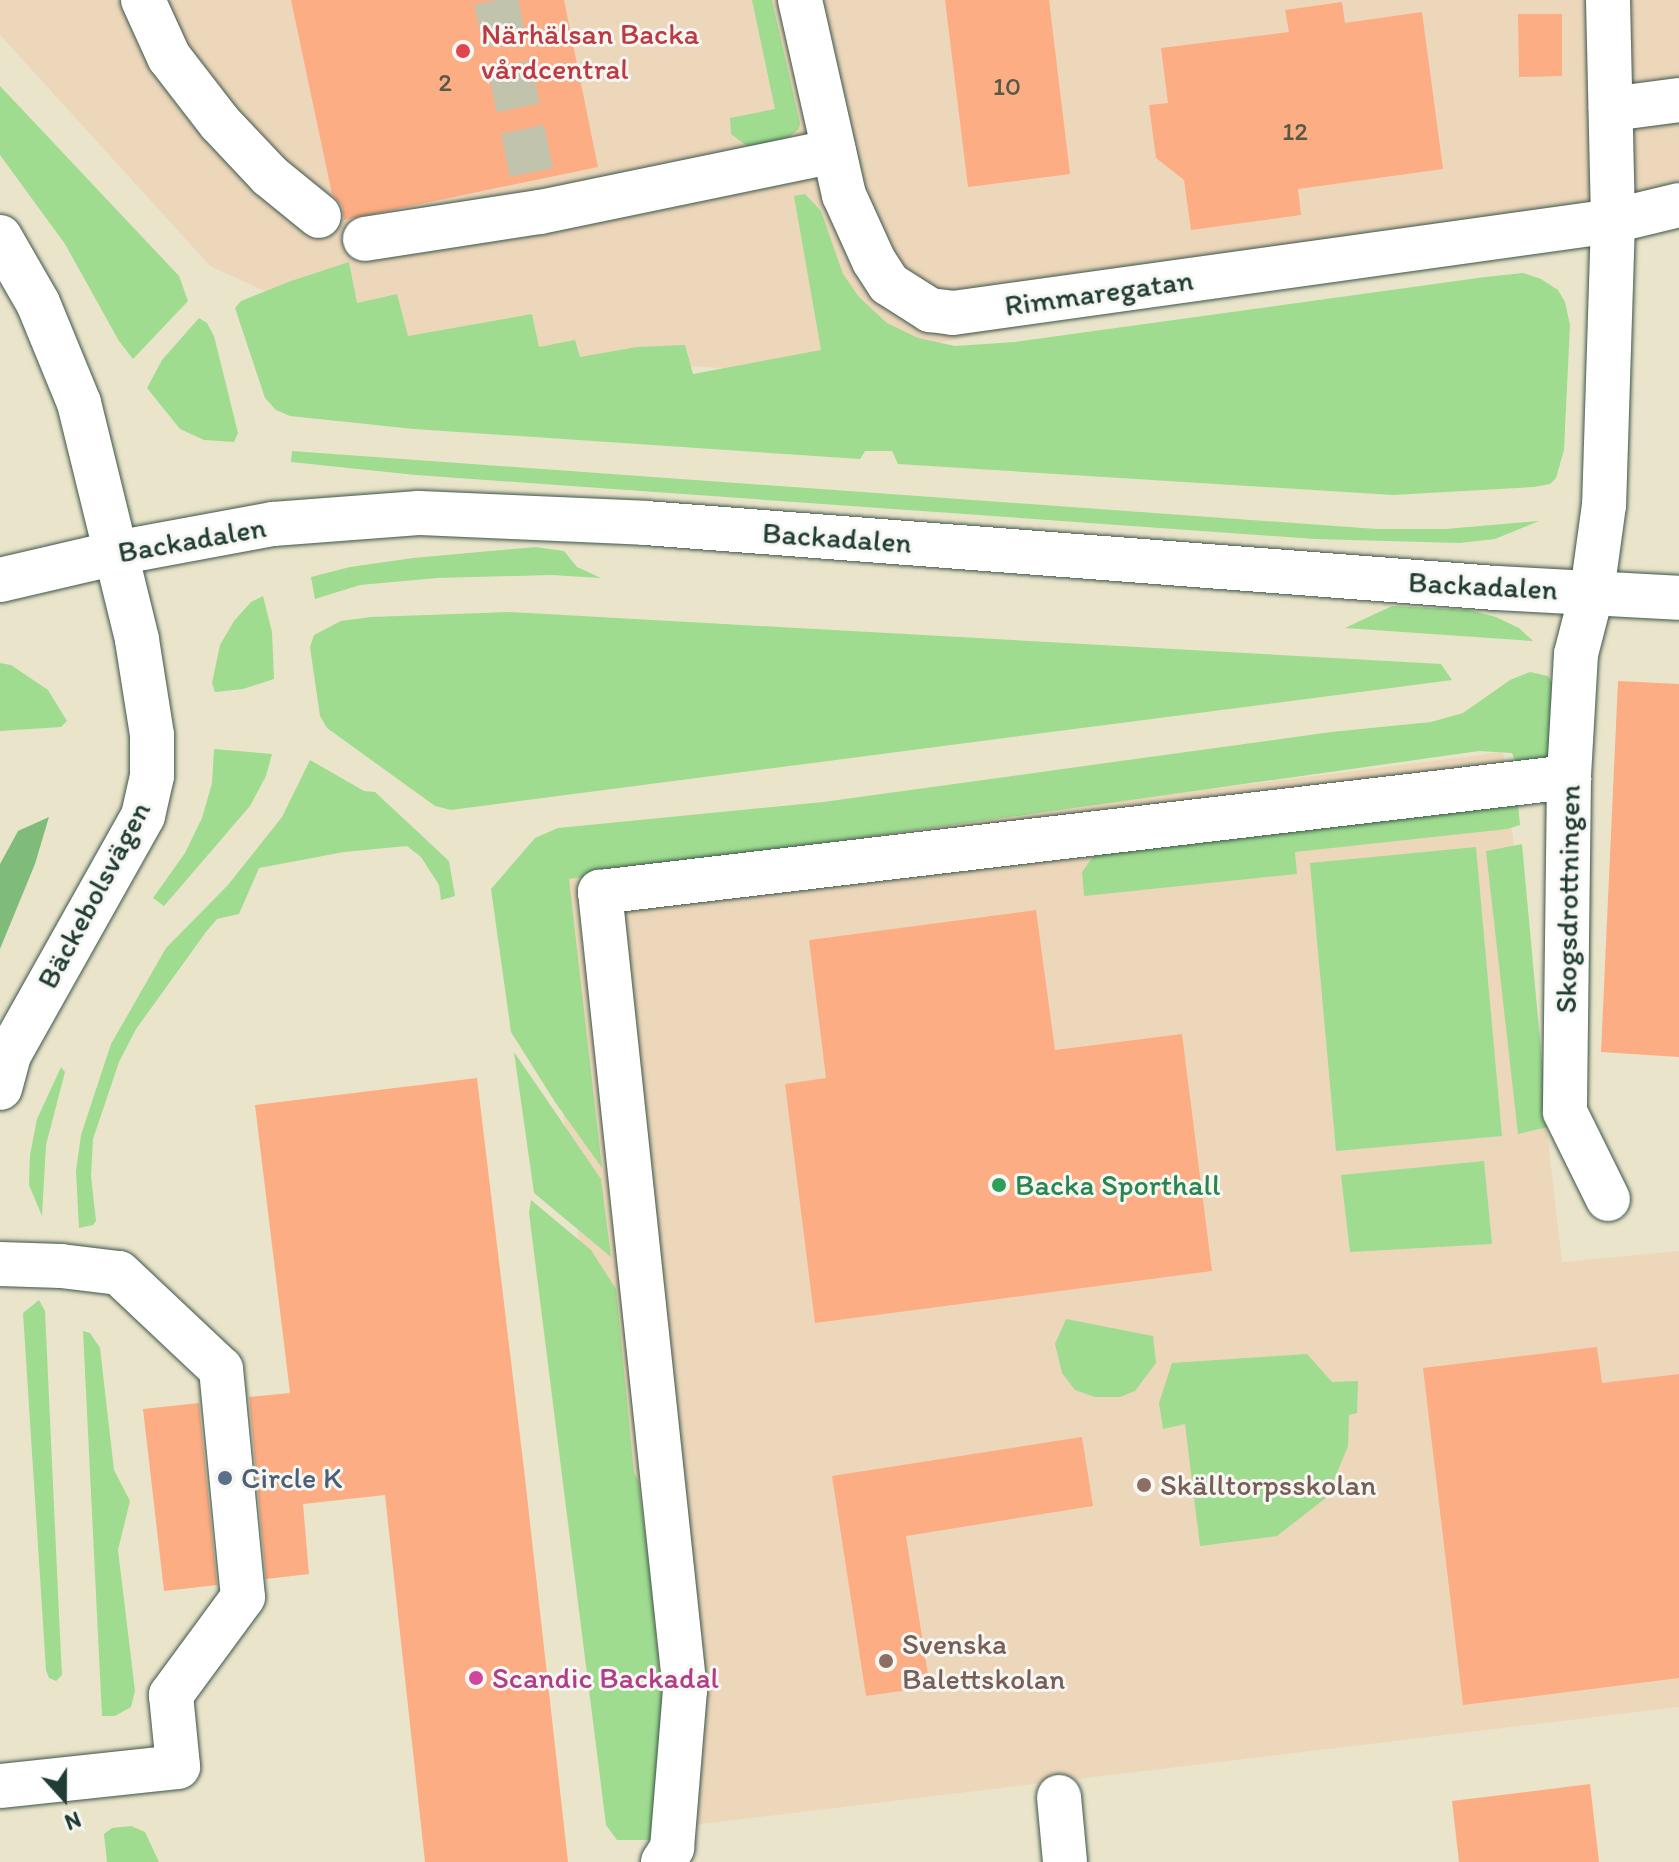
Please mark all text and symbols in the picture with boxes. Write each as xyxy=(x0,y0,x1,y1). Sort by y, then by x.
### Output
place label: Närhälsan Backa vårdcentral xyxy=(481,16,699,86)
marker: Närhälsan Backa vårdcentral xyxy=(452,40,474,62)
house number: 2 xyxy=(438,67,452,99)
house number: 10 xyxy=(993,71,1021,103)
house number: 12 xyxy=(1282,116,1308,148)
street label: Rimmaregatan xyxy=(1002,262,1196,324)
street label: Backadalen xyxy=(115,509,269,571)
street label: Backadalen xyxy=(761,515,913,561)
street label: Backadalen xyxy=(1407,564,1559,608)
street label: Skogsdrottningen xyxy=(1548,784,1588,1014)
street label: Bäckebolsvägen xyxy=(30,795,158,995)
place label: Backa Sporthall xyxy=(1015,1167,1219,1203)
marker: Backa Sporthall xyxy=(990,1176,1008,1194)
place label: Circle K xyxy=(241,1460,342,1496)
place label: Skälltorpsskolan xyxy=(1160,1467,1376,1503)
marker: Circle K xyxy=(216,1469,234,1487)
marker: Skälltorpsskolan xyxy=(1135,1476,1153,1494)
place label: Svenska Balettskolan xyxy=(902,1626,1065,1696)
marker: Svenska Balettskolan xyxy=(877,1652,895,1670)
place label: Scandic Backadal xyxy=(492,1660,719,1696)
marker: Scandic Backadal xyxy=(467,1669,485,1687)
north arrow xyxy=(24,1758,104,1838)
text: N xyxy=(61,1806,85,1836)

